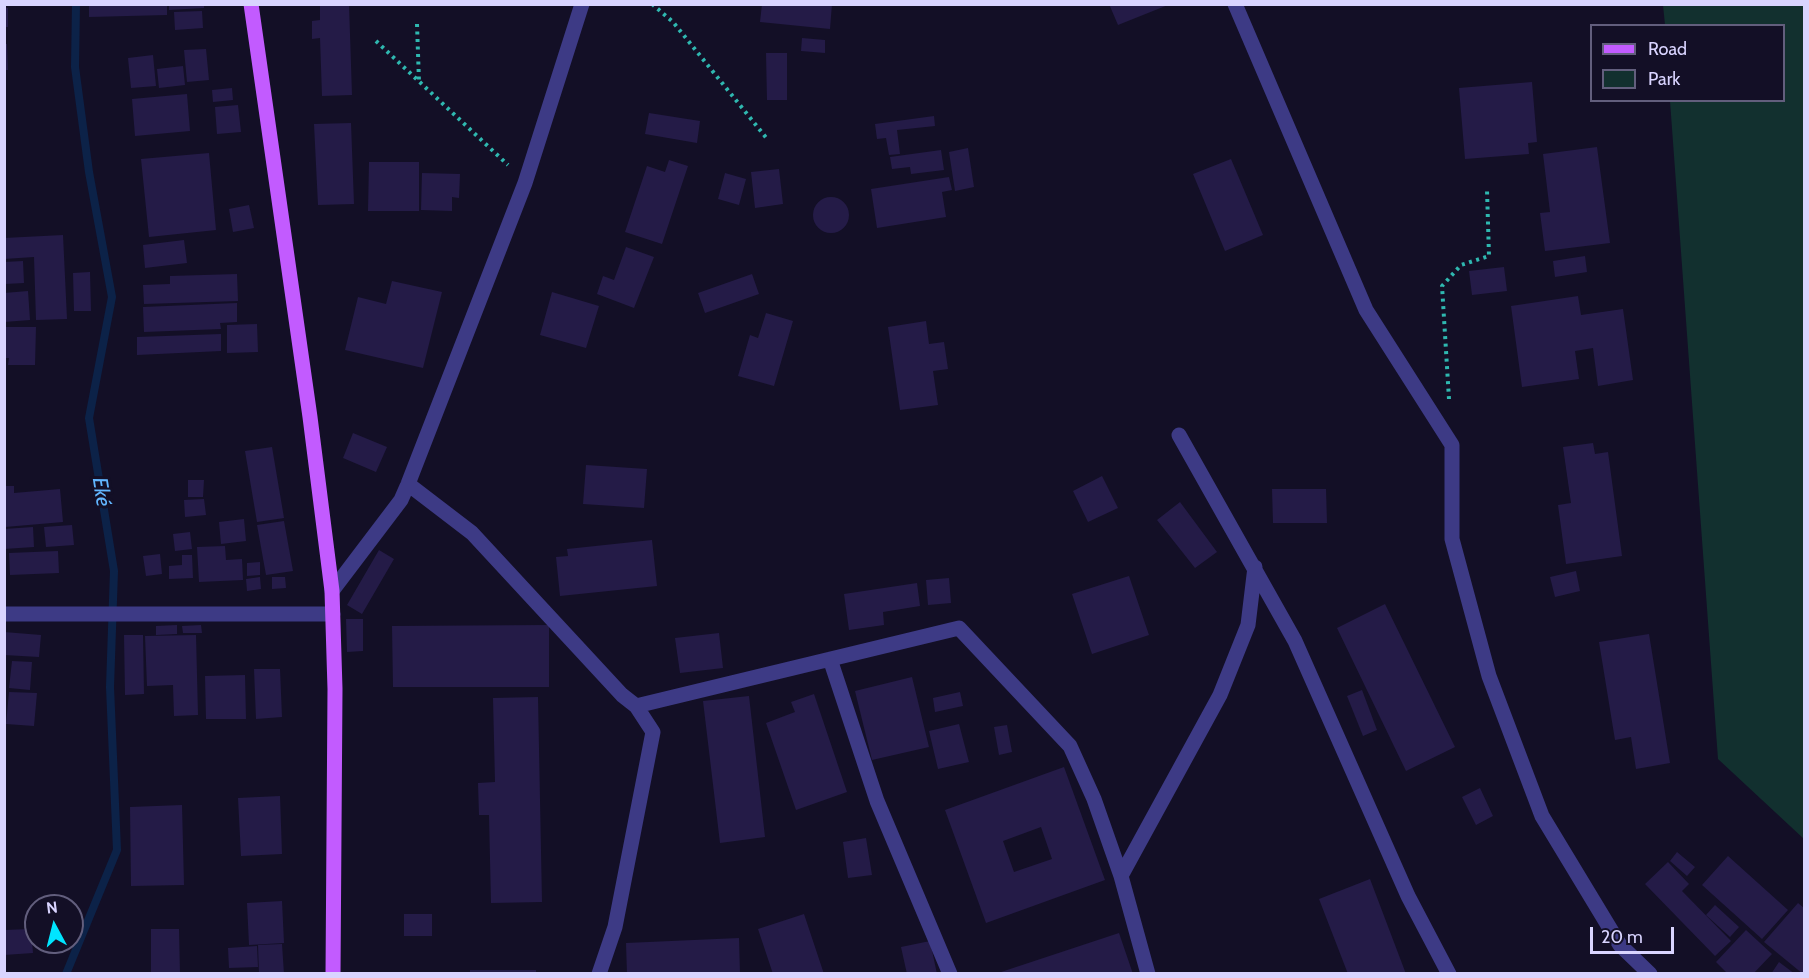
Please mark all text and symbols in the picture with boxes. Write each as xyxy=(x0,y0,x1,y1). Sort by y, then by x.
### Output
legend xyxy=(1590,24,1785,102)
text: Road xyxy=(1648,38,1687,60)
text: Park xyxy=(1648,68,1680,90)
water label: Eké xyxy=(86,476,116,508)
north arrow xyxy=(24,894,84,954)
text: N xyxy=(45,898,59,918)
scale bar xyxy=(1593,915,1677,953)
text: 20 m xyxy=(1601,926,1643,948)

